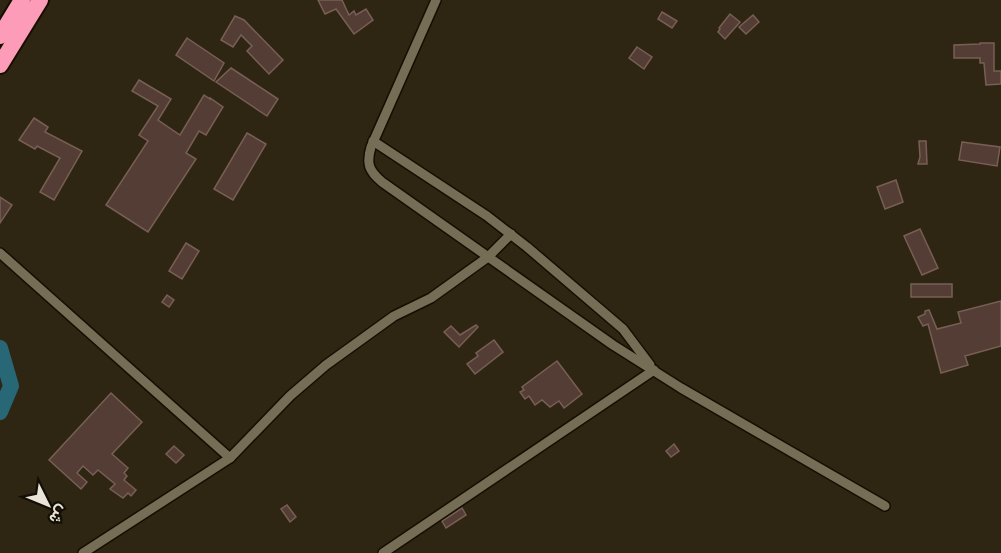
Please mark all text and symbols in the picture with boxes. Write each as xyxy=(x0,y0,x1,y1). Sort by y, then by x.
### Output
north arrow xyxy=(18,475,78,535)
text: ش xyxy=(44,500,74,530)

